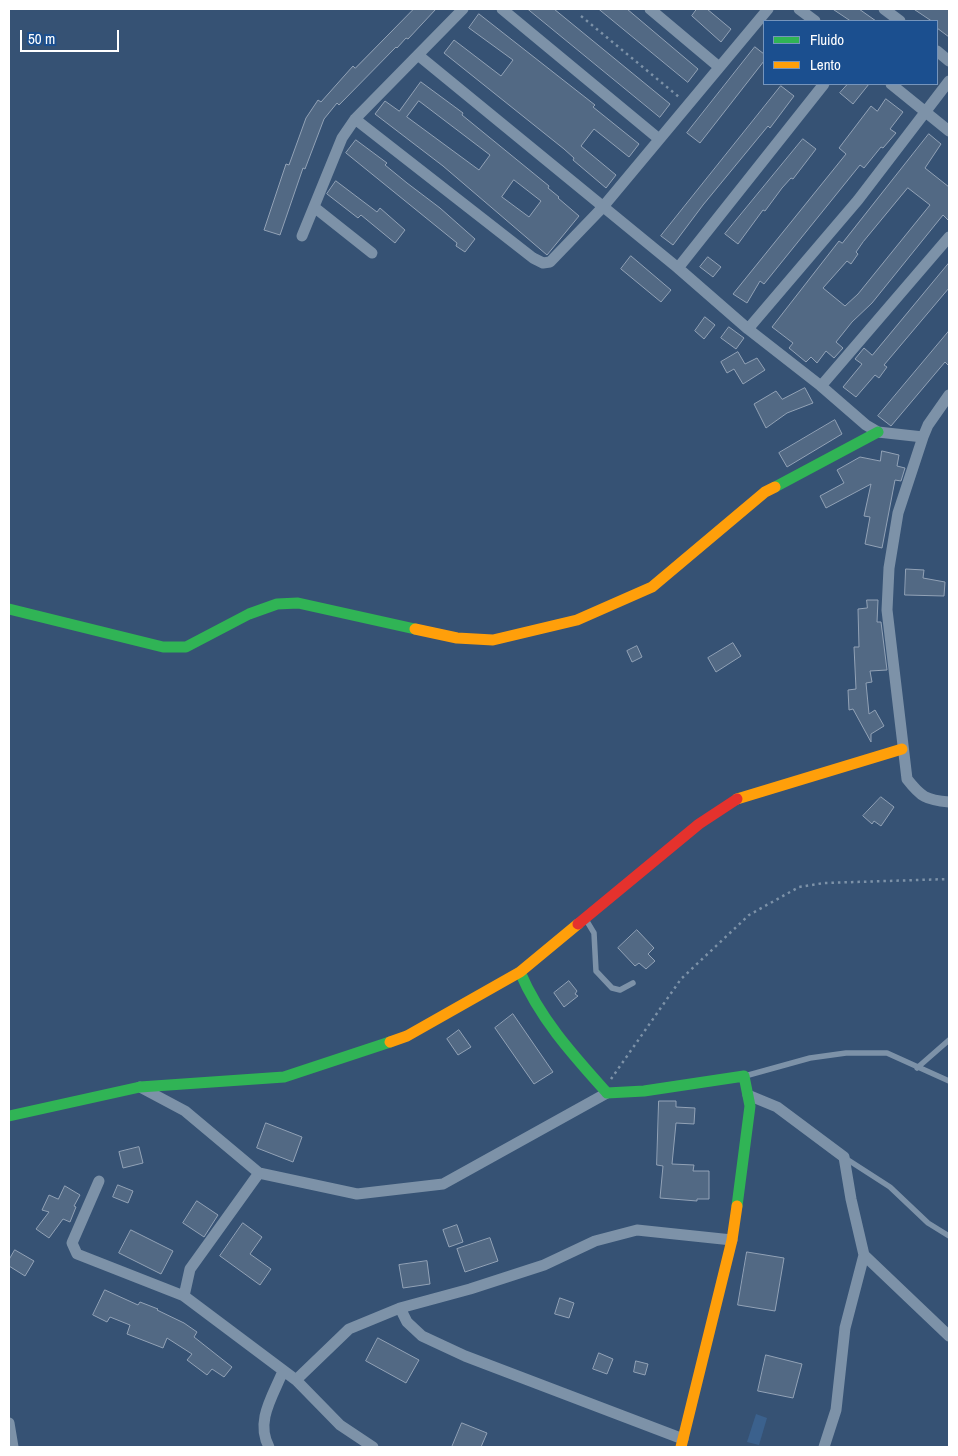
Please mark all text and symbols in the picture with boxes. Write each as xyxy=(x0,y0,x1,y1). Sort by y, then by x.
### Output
scale bar xyxy=(22,20,121,52)
legend xyxy=(763,20,938,85)
text: 50 m xyxy=(28,28,55,49)
text: Fluido xyxy=(810,29,844,50)
text: Lento xyxy=(810,54,841,75)

